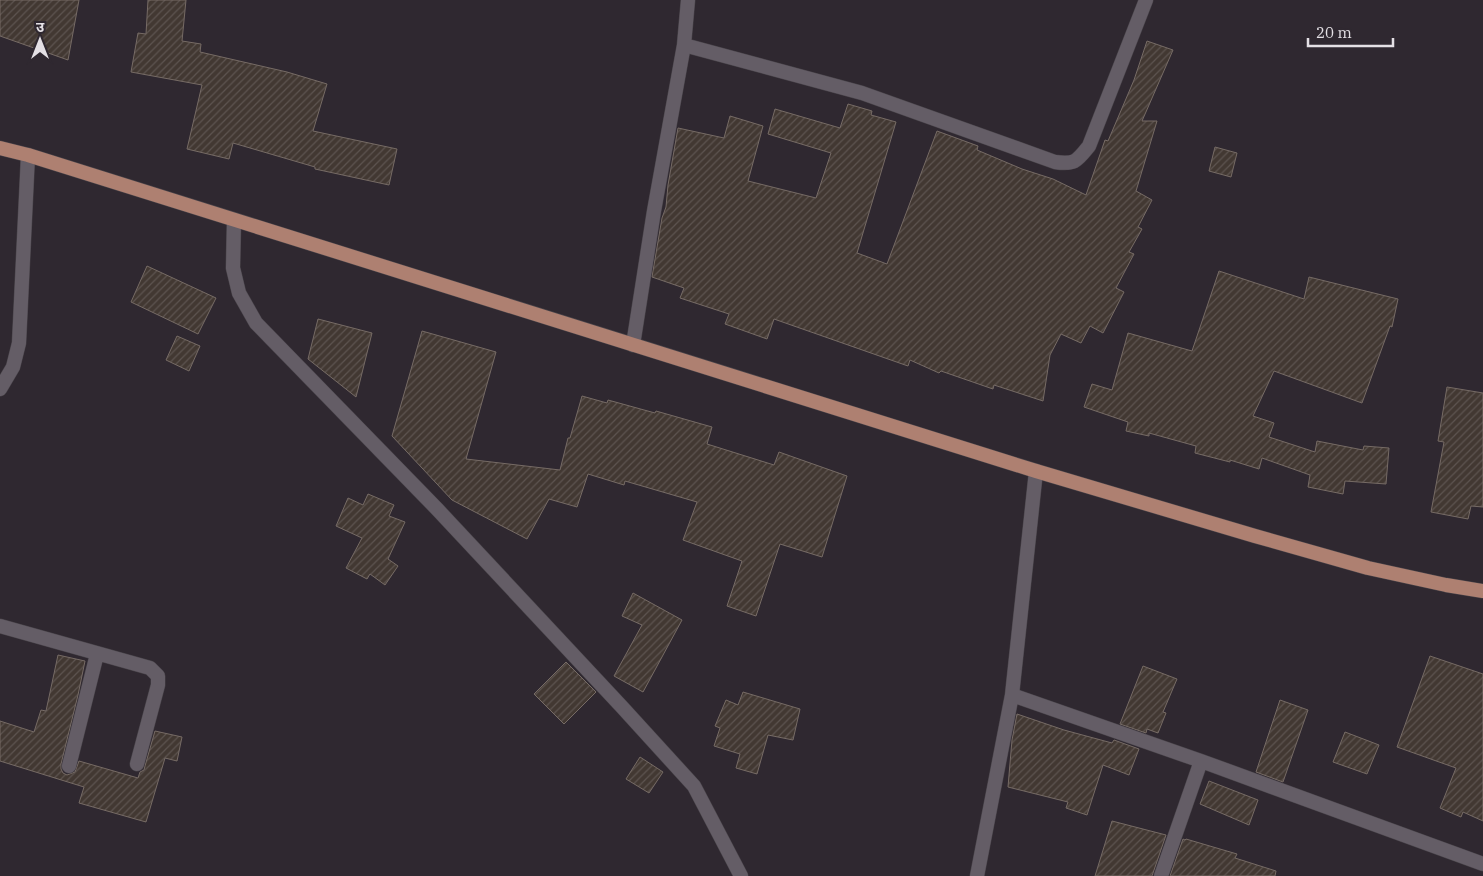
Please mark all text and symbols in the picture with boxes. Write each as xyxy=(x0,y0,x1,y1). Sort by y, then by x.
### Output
north arrow xyxy=(15,15,65,65)
scale bar xyxy=(1308,15,1393,47)
text: उ xyxy=(36,18,45,36)
text: 20 m xyxy=(1316,23,1352,42)

